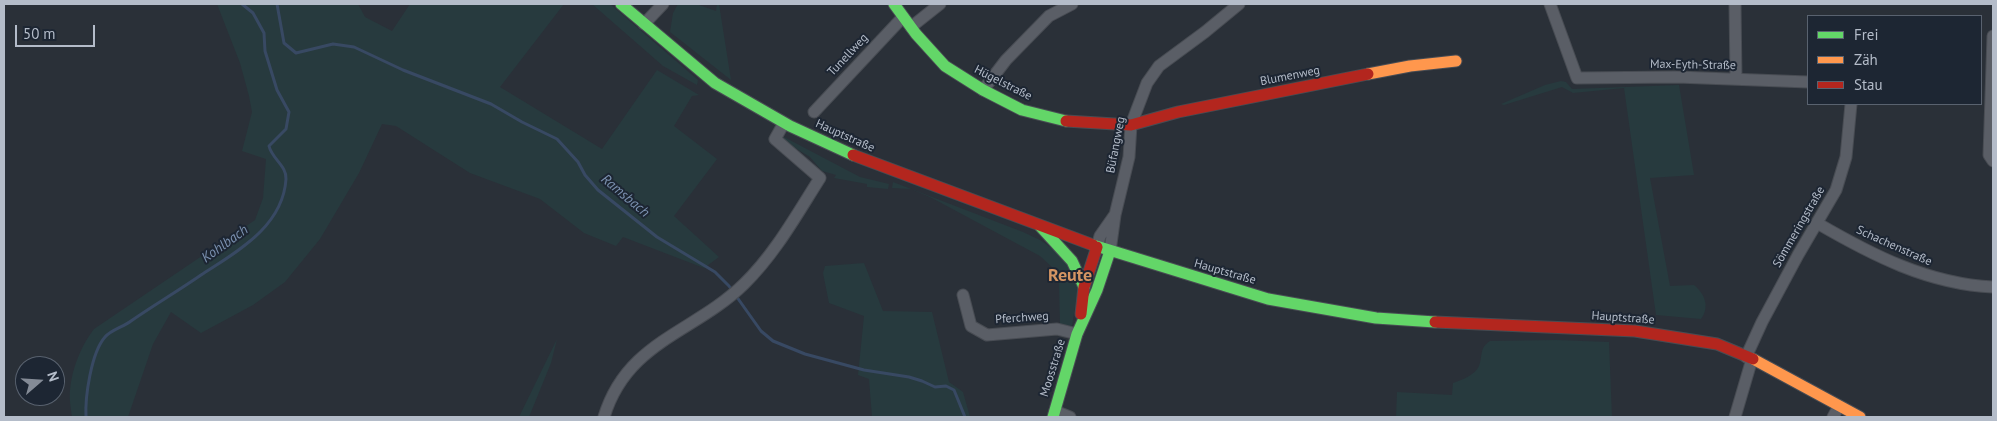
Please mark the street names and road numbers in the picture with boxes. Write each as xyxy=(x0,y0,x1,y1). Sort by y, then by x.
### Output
street label: Tunellweg xyxy=(825,31,871,79)
street label: Max-Eyth-Straße xyxy=(1650,57,1736,73)
street label: Hügelstraße xyxy=(972,62,1034,104)
street label: Blumenweg xyxy=(1259,63,1321,89)
street label: Büfangweg xyxy=(1103,115,1129,175)
street label: Hauptstraße xyxy=(813,117,877,155)
street label: Sömmeringstraße xyxy=(1770,184,1828,270)
street label: Schachenstraße xyxy=(1854,223,1934,269)
street label: Hauptstraße xyxy=(1193,256,1257,288)
street label: Pferchweg xyxy=(995,309,1049,327)
street label: Hauptstraße xyxy=(1591,309,1655,327)
street label: Moosstraße xyxy=(1037,337,1069,399)

